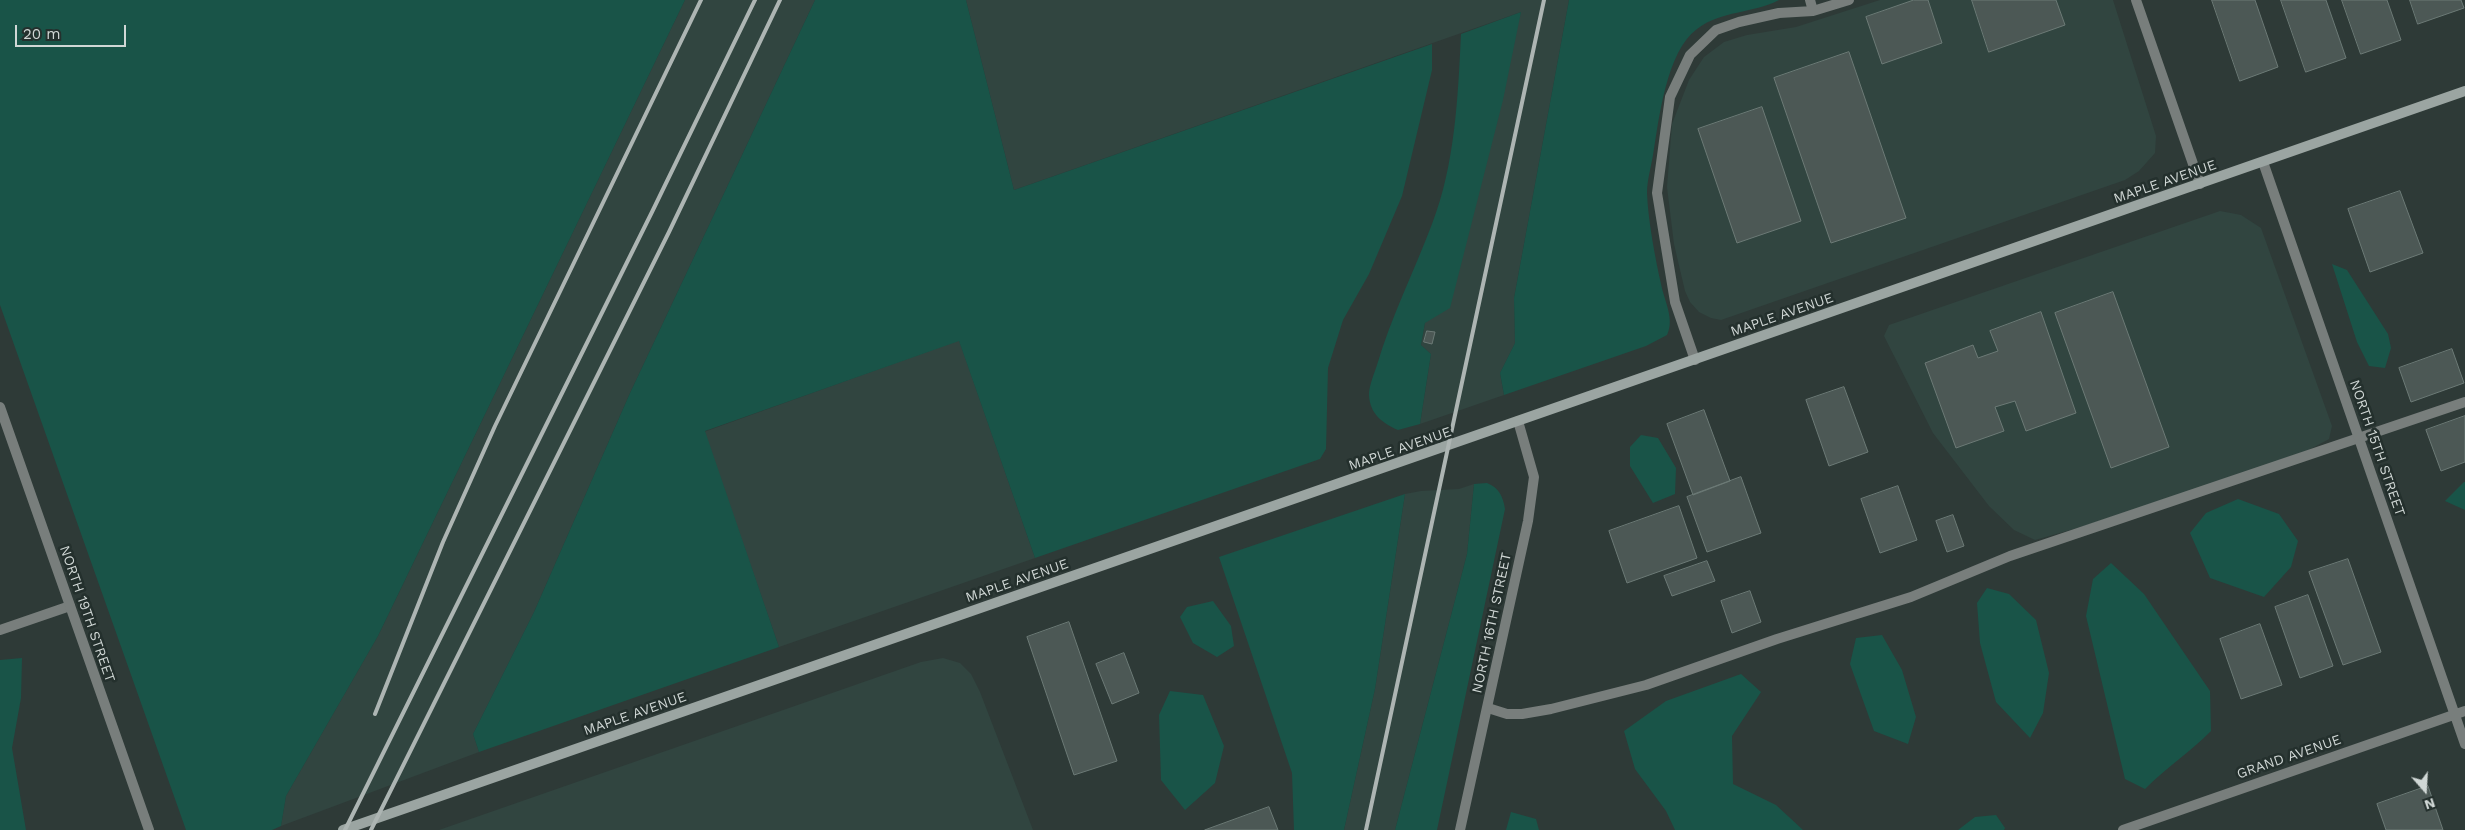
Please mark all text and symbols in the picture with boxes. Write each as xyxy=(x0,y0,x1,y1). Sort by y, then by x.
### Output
scale bar xyxy=(18,15,129,47)
text: 20 m xyxy=(23,25,61,43)
street label: MAPLE AVENUE xyxy=(2112,157,2218,207)
street label: MAPLE AVENUE xyxy=(1729,290,1835,340)
street label: NORTH 15TH STREET xyxy=(2346,378,2408,518)
street label: MAPLE AVENUE xyxy=(1347,424,1453,474)
street label: NORTH 19TH STREET xyxy=(56,543,118,685)
street label: NORTH 16TH STREET xyxy=(1469,551,1515,695)
street label: MAPLE AVENUE xyxy=(964,556,1070,606)
street label: MAPLE AVENUE xyxy=(582,689,688,739)
street label: GRAND AVENUE xyxy=(2235,731,2343,783)
north arrow xyxy=(2400,765,2450,815)
text: N xyxy=(2422,795,2437,813)

